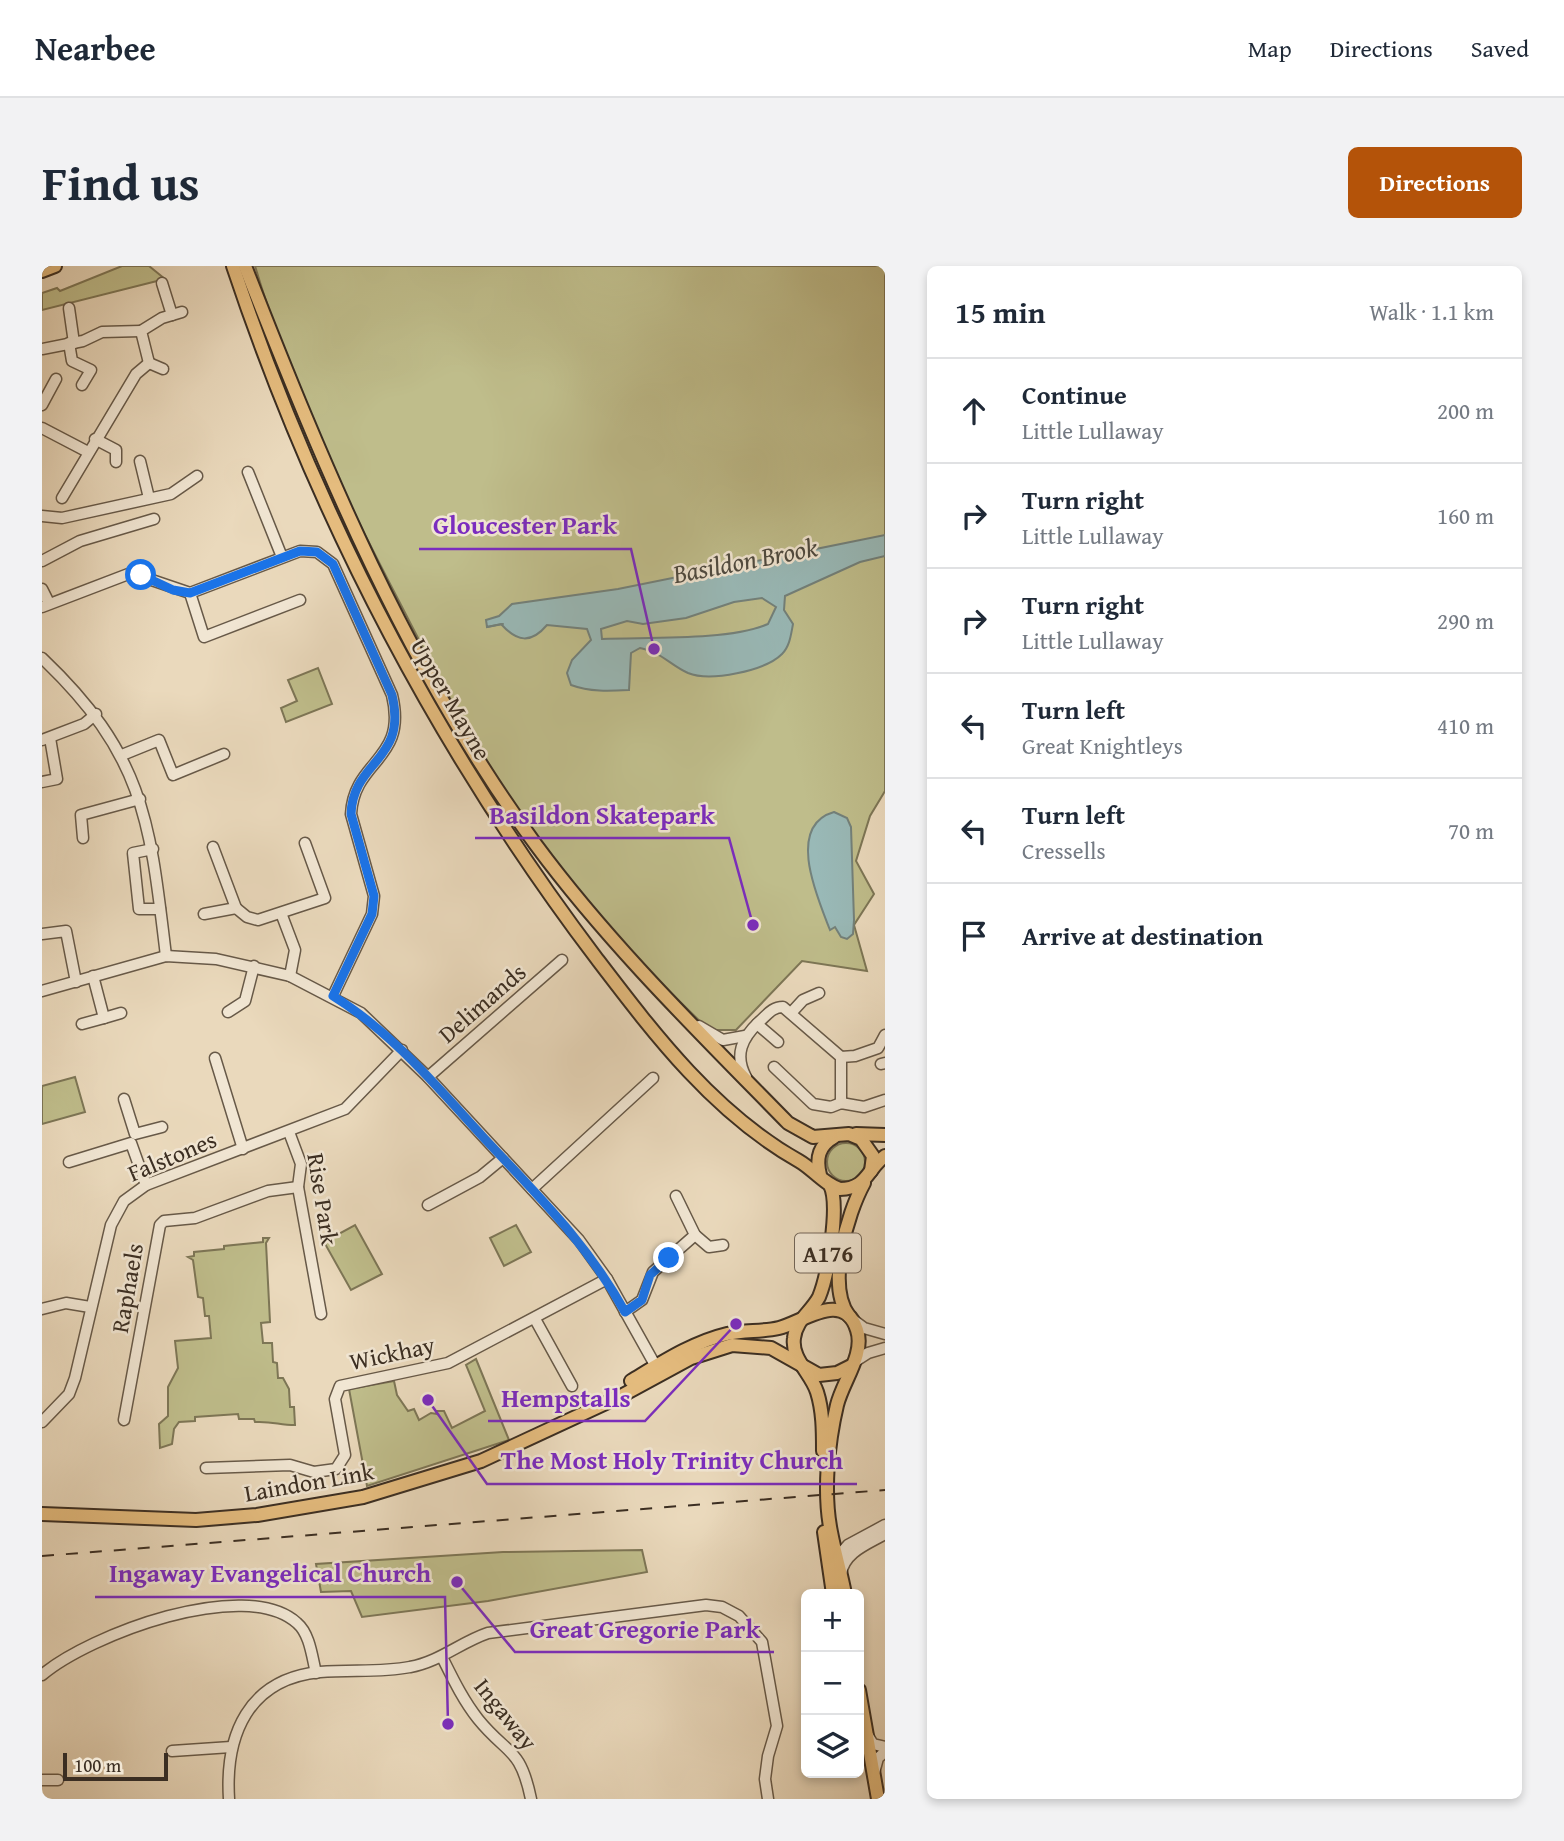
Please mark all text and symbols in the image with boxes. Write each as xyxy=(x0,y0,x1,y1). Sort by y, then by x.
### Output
text: Nearbee xyxy=(35,24,156,72)
text: Map xyxy=(1248,31,1292,66)
text: Directions xyxy=(1330,31,1433,66)
text: Saved xyxy=(1471,31,1529,66)
text: Find us xyxy=(42,146,200,218)
button: Directions xyxy=(1348,147,1522,218)
text: 15 min xyxy=(955,290,1045,334)
text: Walk · 1.1 km xyxy=(1369,295,1494,328)
text: Continue xyxy=(1022,375,1127,414)
icon: ahead xyxy=(955,392,993,430)
text: 200 m xyxy=(1437,394,1494,427)
text: Little Lullaway xyxy=(1022,414,1164,447)
text: Turn right xyxy=(1022,480,1144,519)
icon: right xyxy=(955,497,993,535)
text: 160 m xyxy=(1437,499,1494,532)
callout: Gloucester Park xyxy=(419,502,631,549)
text: Gloucester Park xyxy=(433,505,617,544)
text: Little Lullaway xyxy=(1022,519,1164,552)
water label: Basildon Brook xyxy=(668,527,821,593)
route start xyxy=(125,559,156,590)
text: Turn right xyxy=(1022,585,1144,624)
icon: right xyxy=(955,602,993,640)
text: 290 m xyxy=(1437,604,1494,637)
text: Little Lullaway xyxy=(1022,624,1164,657)
street label: Upper Mayne xyxy=(402,631,500,767)
text: Turn left xyxy=(1022,690,1125,729)
icon: left xyxy=(955,707,993,745)
text: 410 m xyxy=(1437,709,1494,742)
text: Great Knightleys xyxy=(1022,729,1183,762)
callout: Basildon Skatepark xyxy=(475,791,729,838)
text: Basildon Skatepark xyxy=(489,795,715,834)
text: Turn left xyxy=(1022,795,1125,834)
icon: left xyxy=(955,812,993,850)
text: 70 m xyxy=(1448,814,1494,847)
text: Cressells xyxy=(1022,834,1106,867)
text: Arrive at destination xyxy=(1022,916,1263,955)
icon: arrive xyxy=(955,917,993,955)
street label: Delimands xyxy=(430,955,534,1051)
street label: Falstones xyxy=(122,1122,222,1190)
street label: Rise Park xyxy=(298,1150,348,1248)
road number: A176 xyxy=(795,1234,861,1272)
street label: Raphaels xyxy=(102,1240,152,1336)
route end xyxy=(653,1242,684,1273)
street label: Wickhay xyxy=(346,1327,438,1379)
callout: Hempstalls xyxy=(488,1374,645,1421)
text: Hempstalls xyxy=(501,1378,631,1417)
callout: The Most Holy Trinity Church xyxy=(487,1437,857,1484)
text: The Most Holy Trinity Church xyxy=(501,1440,844,1479)
street label: Laindon Link xyxy=(241,1453,377,1511)
callout: Ingaway Evangelical Church xyxy=(95,1550,445,1597)
text: Ingaway Evangelical Church xyxy=(109,1553,432,1592)
map controls xyxy=(801,1589,864,1778)
button: + xyxy=(801,1589,864,1652)
callout: Great Gregorie Park xyxy=(515,1605,774,1652)
text: Great Gregorie Park xyxy=(530,1609,760,1648)
button: − xyxy=(801,1652,864,1715)
street label: Ingaway xyxy=(466,1670,546,1758)
button: layers xyxy=(801,1715,864,1778)
scale bar xyxy=(63,1750,168,1782)
text: 100 m xyxy=(74,1751,121,1779)

